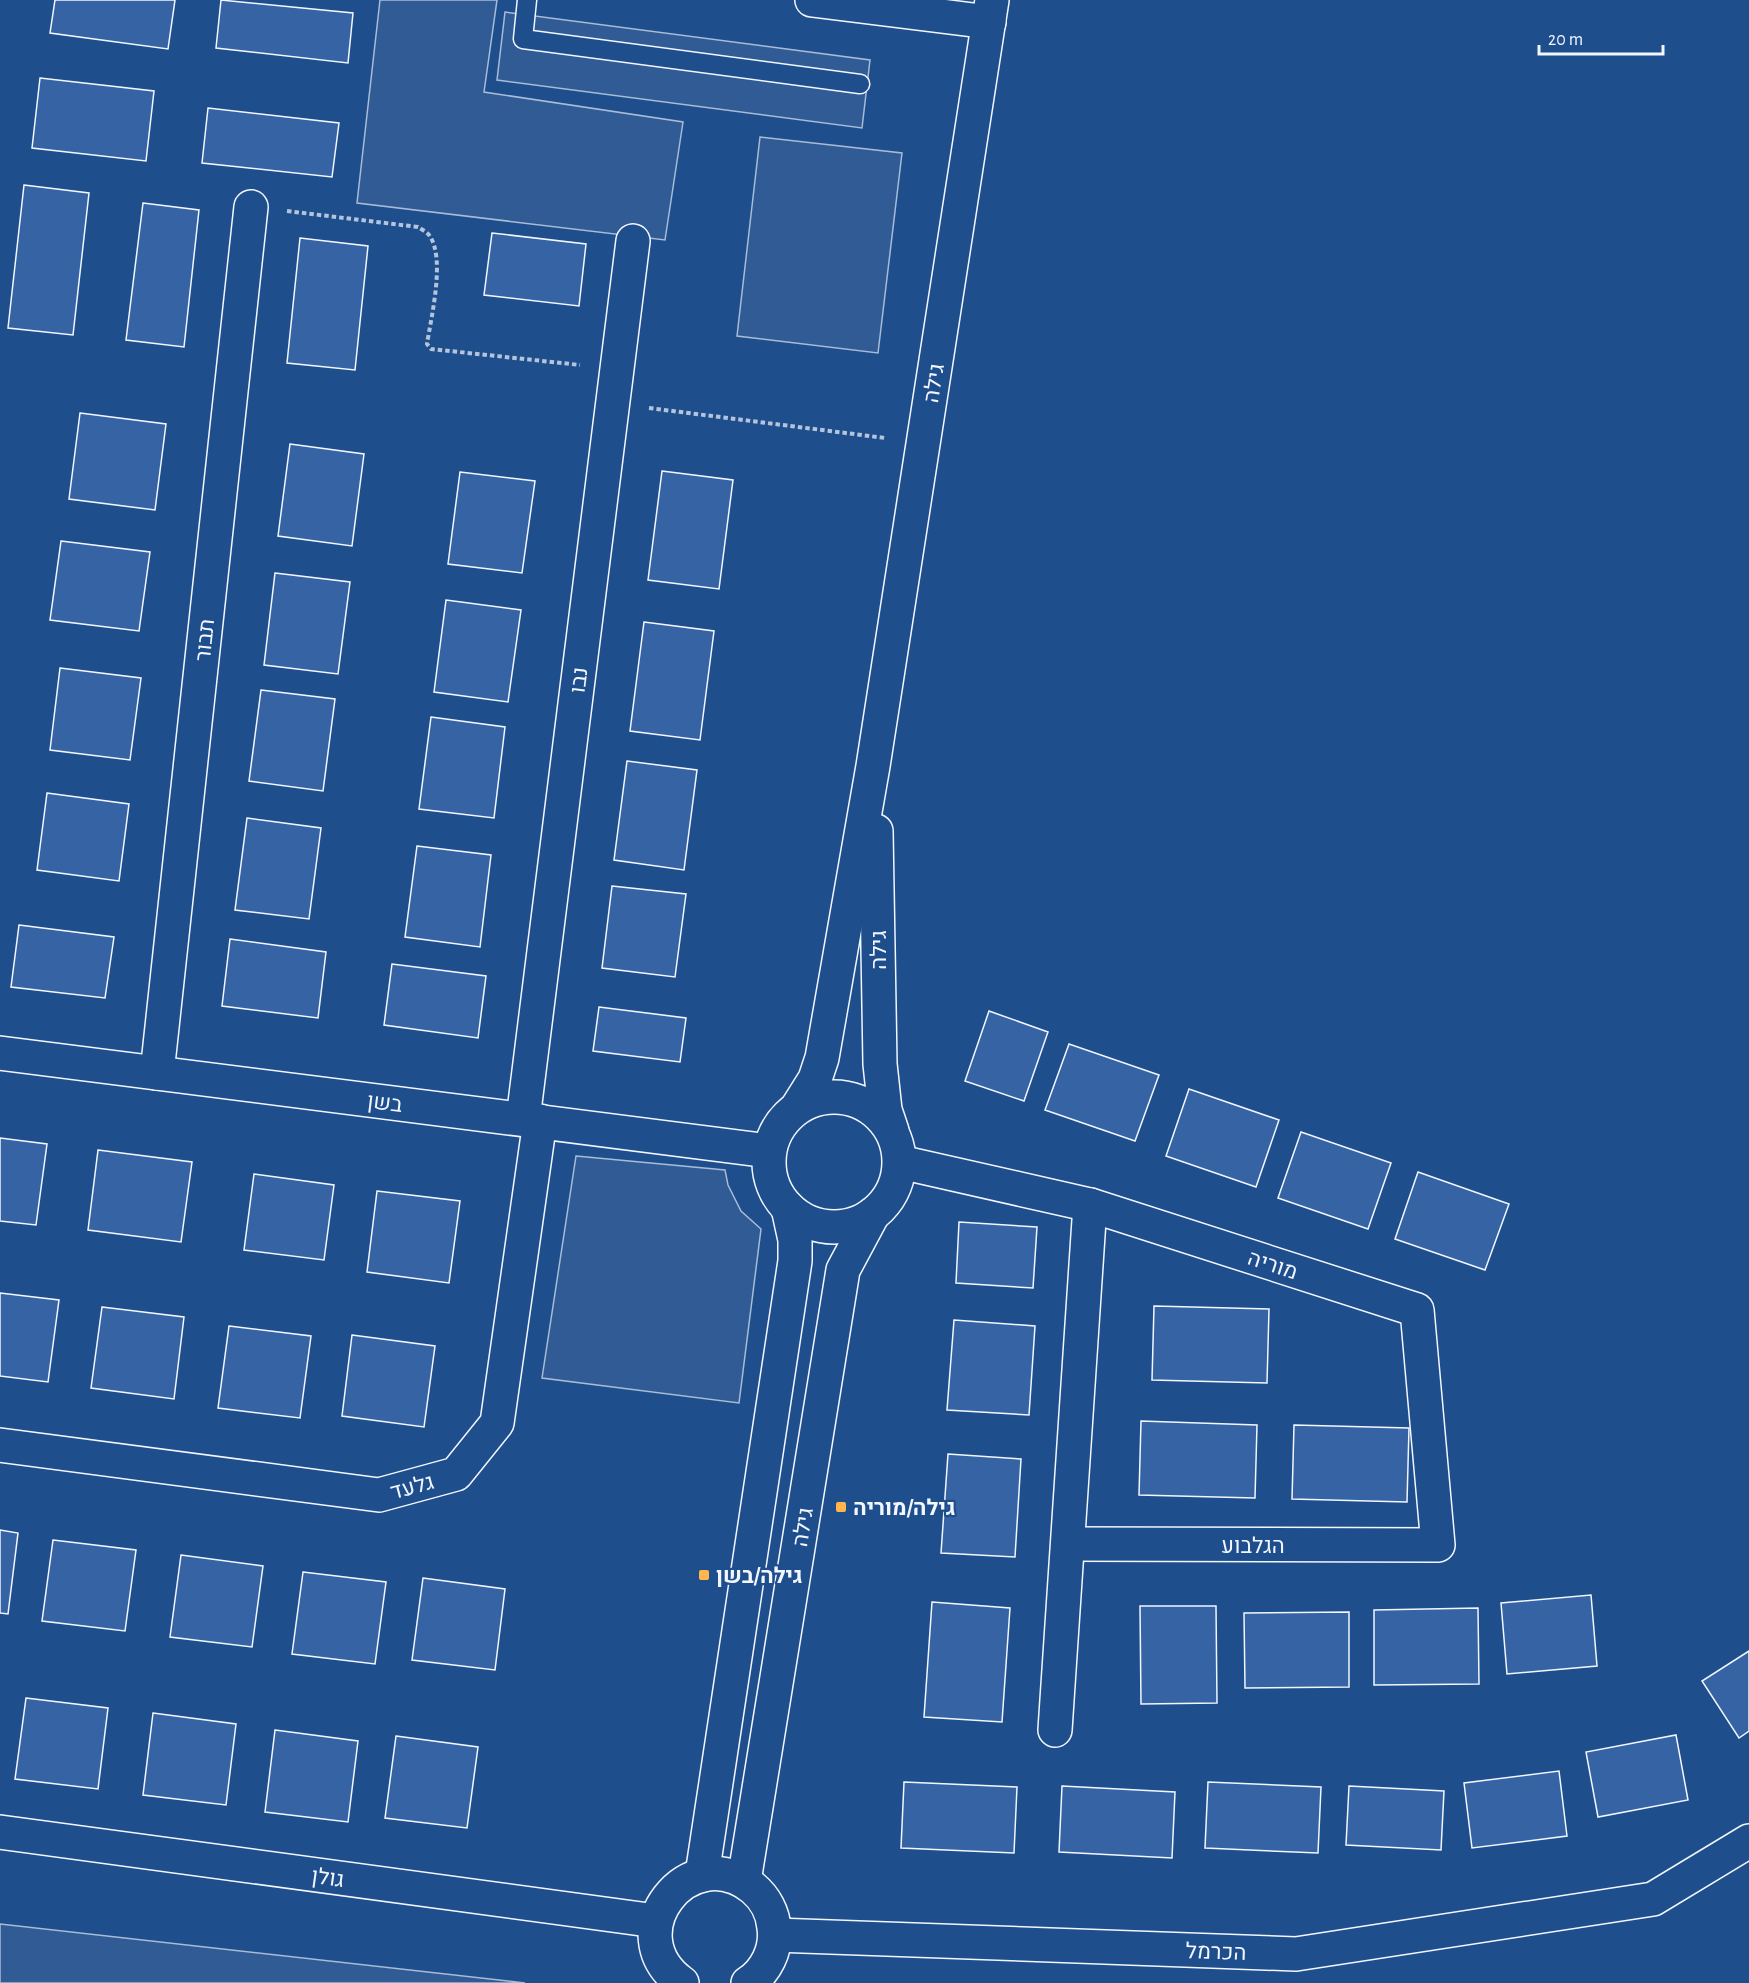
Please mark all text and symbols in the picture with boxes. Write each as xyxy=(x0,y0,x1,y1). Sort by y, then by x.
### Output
scale bar xyxy=(1539,18,1664,56)
text: 20 m xyxy=(1548,31,1583,49)
street label: גילה xyxy=(920,362,948,404)
street label: תבור xyxy=(192,618,218,662)
street label: נבו xyxy=(566,666,591,694)
street label: גילה xyxy=(868,930,890,970)
street label: בשן xyxy=(366,1090,404,1116)
street label: מוריה xyxy=(1245,1247,1300,1283)
street label: גלעד xyxy=(388,1471,436,1503)
place label: גילה/מוריה xyxy=(853,1497,956,1519)
marker: גילה/מוריה xyxy=(834,1500,848,1514)
street label: גילה xyxy=(789,1506,817,1548)
street label: הגלבוע xyxy=(1221,1535,1285,1557)
place label: גילה/בשן xyxy=(716,1565,803,1587)
marker: גילה/בשן xyxy=(697,1568,711,1582)
street label: גולן xyxy=(310,1865,346,1891)
street label: הכרמל xyxy=(1185,1940,1247,1964)

